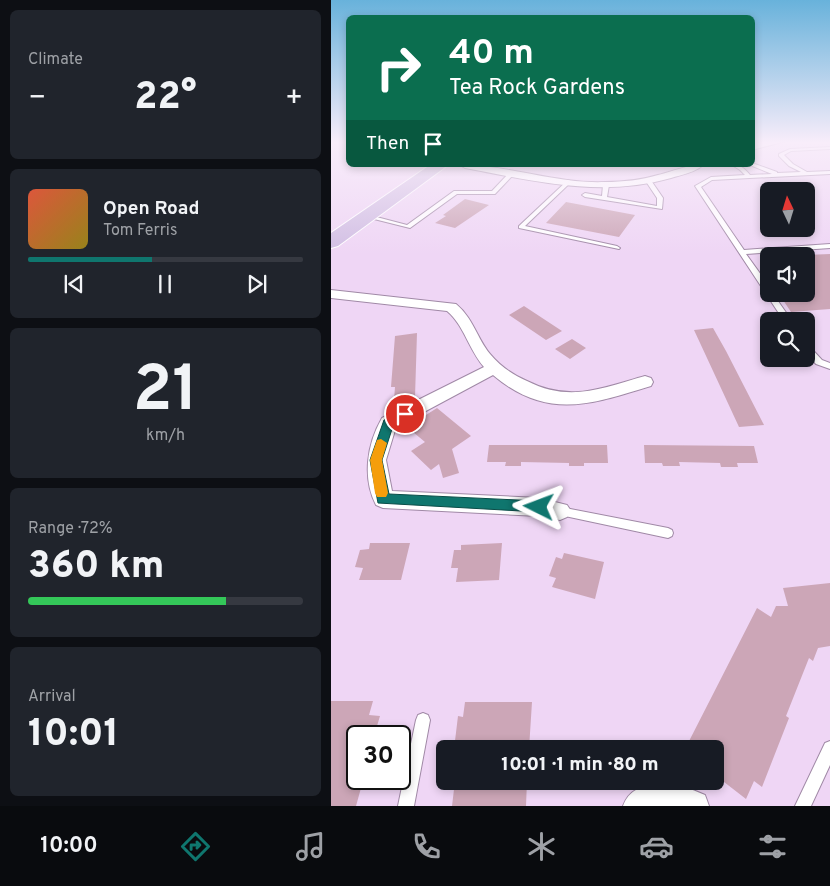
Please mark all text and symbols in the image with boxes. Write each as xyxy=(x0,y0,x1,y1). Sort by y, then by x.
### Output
text: 40 m xyxy=(449,32,534,76)
icon: right xyxy=(366,35,431,100)
text: Climate xyxy=(28,50,83,70)
text: 22° xyxy=(134,74,197,123)
text: Tea Rock Gardens xyxy=(449,75,625,102)
text: − xyxy=(28,81,46,117)
text: + xyxy=(285,81,303,117)
icon: arrive xyxy=(419,130,447,158)
text: Then xyxy=(366,132,409,156)
north arrow xyxy=(760,182,815,238)
map controls xyxy=(760,182,815,367)
text: Open Road xyxy=(103,197,199,221)
text: Tom Ferris xyxy=(103,221,177,241)
button: sound xyxy=(760,247,815,302)
icon: previous xyxy=(60,270,88,298)
icon: pause xyxy=(151,270,179,298)
icon: next xyxy=(243,270,271,298)
button: search xyxy=(760,312,815,367)
text: 21 xyxy=(133,352,198,434)
pin xyxy=(384,393,426,435)
icon: arrive xyxy=(391,400,419,428)
text: km/h xyxy=(146,426,185,446)
position arrow xyxy=(512,480,564,532)
text: Range · 72% xyxy=(28,519,113,539)
text: 360 km xyxy=(28,543,164,592)
text: Arrival xyxy=(28,687,76,707)
text: 10:01 xyxy=(28,711,119,760)
speed limit sign: 30 xyxy=(346,725,411,790)
text: 10:01 · 1 min · 80 m xyxy=(501,753,659,777)
icon: directions xyxy=(178,829,213,864)
icon: music xyxy=(293,829,328,864)
icon: phone xyxy=(409,829,444,864)
icon: climate xyxy=(524,829,559,864)
icon: car xyxy=(639,829,674,864)
icon: filters xyxy=(755,829,790,864)
text: 10:00 xyxy=(40,833,98,860)

